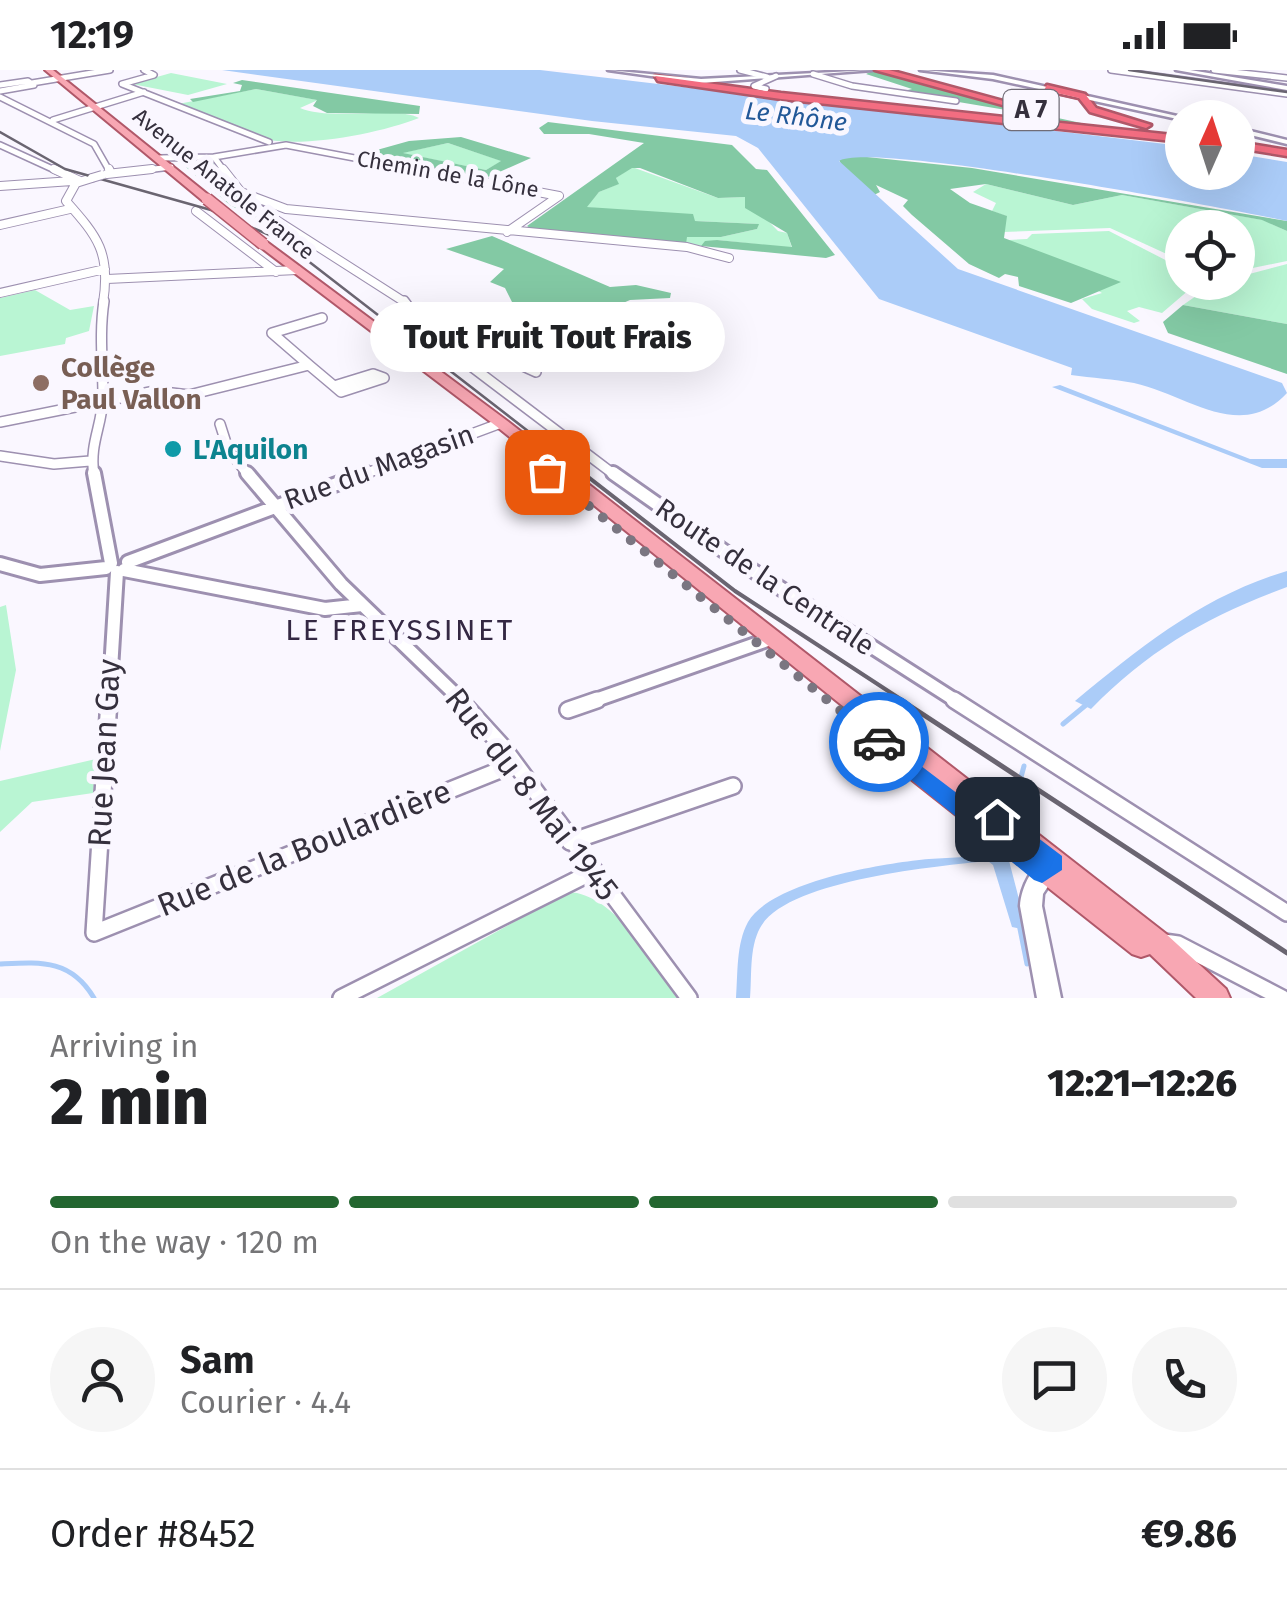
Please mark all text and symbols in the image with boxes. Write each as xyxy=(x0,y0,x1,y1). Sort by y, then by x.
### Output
text: 12:19 xyxy=(50,12,134,58)
road number: A 7 xyxy=(1004,90,1058,130)
water label: Le Rhône xyxy=(743,96,849,138)
north arrow xyxy=(1165,100,1255,190)
map controls xyxy=(1165,100,1255,300)
street label: Avenue Anatole France xyxy=(128,103,320,265)
street label: Chemin de la Lône xyxy=(355,145,541,203)
button: locate xyxy=(1165,210,1255,300)
callout: Tout Fruit Tout Frais xyxy=(370,302,724,372)
text: Tout Fruit Tout Frais xyxy=(403,318,692,356)
place label: Collège Paul Vallon xyxy=(61,351,202,416)
marker: Collège Paul Vallon xyxy=(30,372,52,394)
street label: Rue du Magasin xyxy=(280,417,478,517)
pin xyxy=(505,430,590,515)
place label: L'Aquilon xyxy=(193,433,308,466)
marker: L'Aquilon xyxy=(162,438,184,460)
icon: bag xyxy=(520,445,575,500)
street label: Route de la Centrale xyxy=(649,492,881,662)
district label: LE FREYSSINET xyxy=(285,612,515,648)
street label: Rue Jean Gay xyxy=(80,658,128,848)
street label: Rue du 8 Mai 1945 xyxy=(437,680,627,908)
courier xyxy=(829,692,929,792)
icon: car xyxy=(852,715,907,770)
street label: Rue de la Boulardière xyxy=(152,772,456,924)
pin xyxy=(955,777,1040,862)
icon: home xyxy=(970,792,1025,847)
text: Arriving in xyxy=(50,1027,198,1065)
text: 12:21–12:26 xyxy=(1047,1060,1237,1106)
text: 2 min xyxy=(50,1063,209,1141)
text: On the way · 120 m xyxy=(50,1223,319,1261)
button: person xyxy=(50,1327,155,1432)
button: chat xyxy=(1002,1327,1107,1432)
button: phone xyxy=(1132,1327,1237,1432)
text: Sam xyxy=(180,1337,255,1383)
text: Courier · 4.4 xyxy=(180,1383,351,1421)
text: Order #8452 xyxy=(50,1511,256,1557)
text: €9.86 xyxy=(1141,1511,1237,1557)

